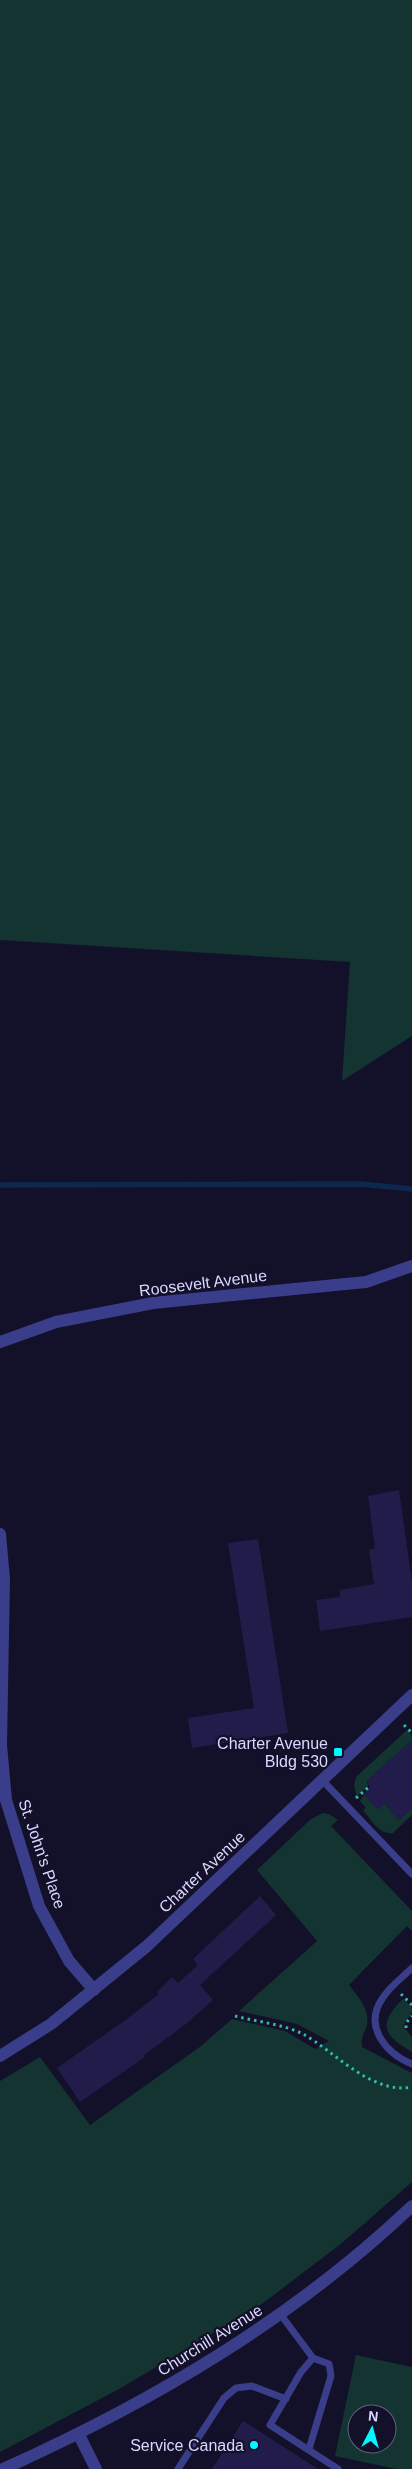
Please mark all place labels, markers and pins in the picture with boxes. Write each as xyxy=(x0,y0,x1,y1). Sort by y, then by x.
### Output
place label: Charter Avenue Bldg 530 xyxy=(217,1735,328,1770)
marker: Charter Avenue Bldg 530 xyxy=(332,1746,344,1758)
place label: Service Canada xyxy=(130,2437,244,2454)
marker: Service Canada xyxy=(248,2439,260,2451)

